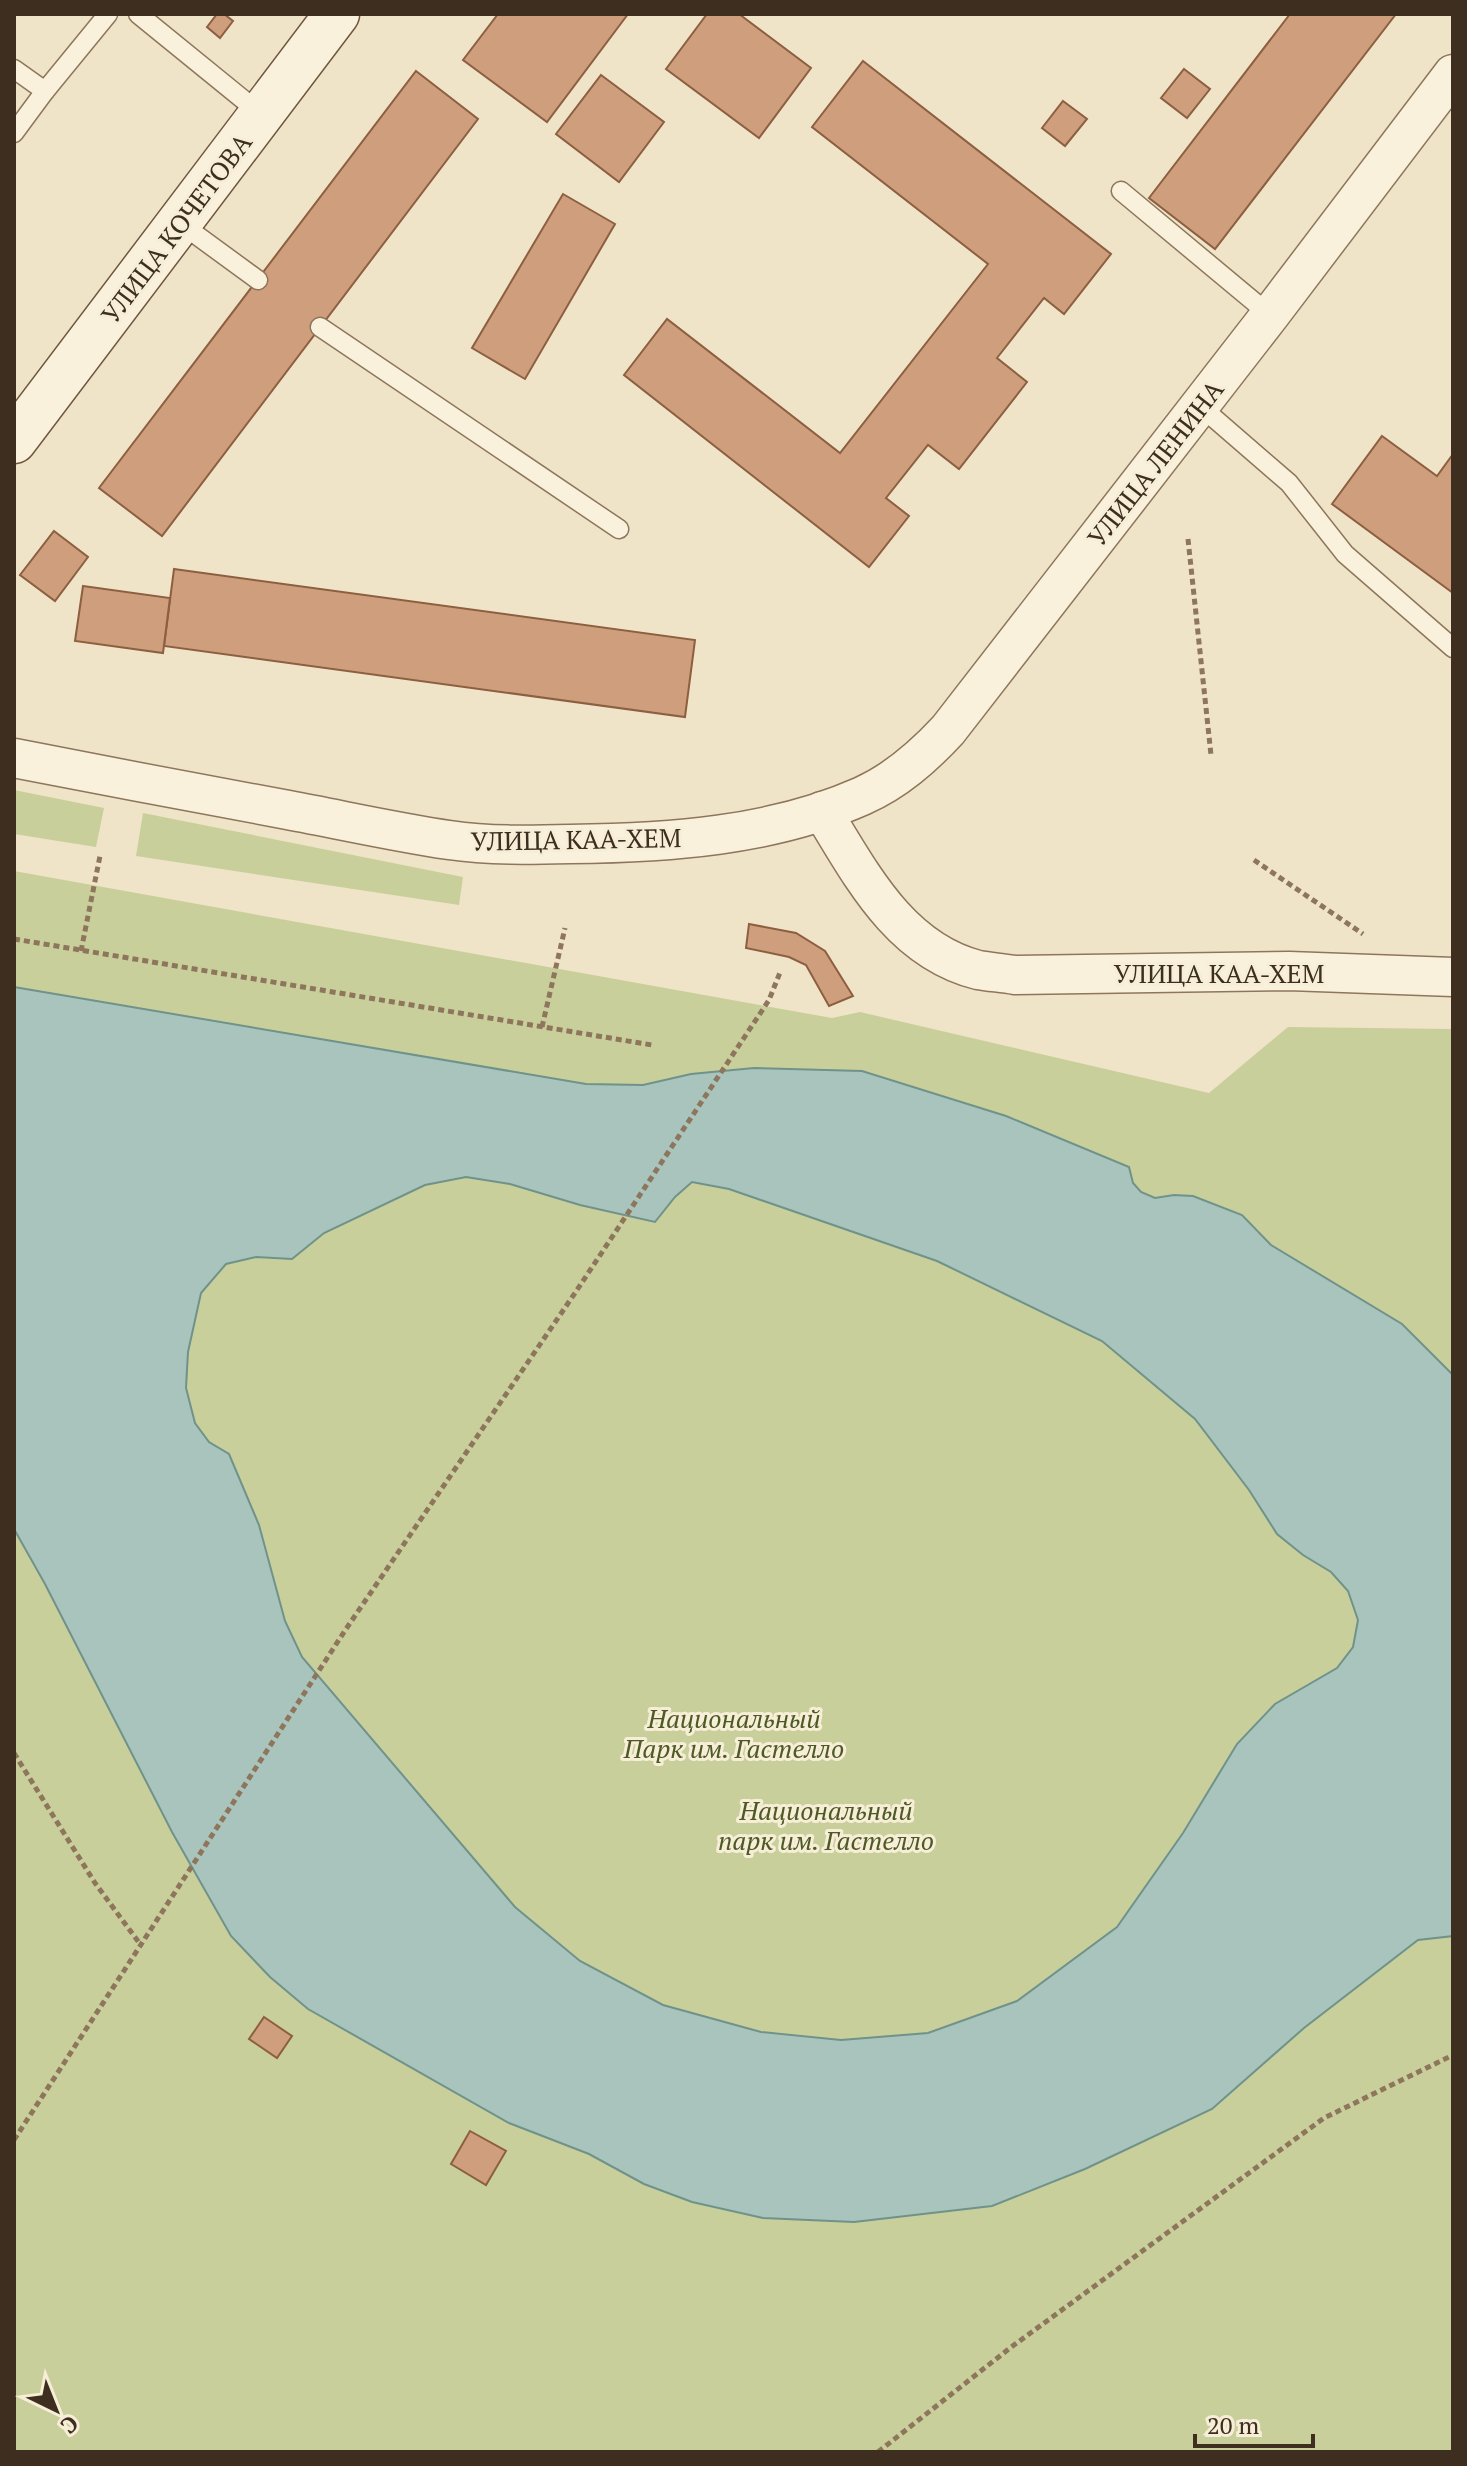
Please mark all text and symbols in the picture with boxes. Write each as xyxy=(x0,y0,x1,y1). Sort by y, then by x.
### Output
street label: УЛИЦА КОЧЕТОВА xyxy=(93,126,259,330)
street label: УЛИЦА ЛЕНИНА xyxy=(1079,373,1231,553)
street label: УЛИЦА КАА-ХЕМ xyxy=(470,820,682,858)
street label: УЛИЦА КАА-ХЕМ xyxy=(1114,956,1324,990)
park label: Национальный Парк им. Гастелло xyxy=(623,1701,844,1765)
park label: Национальный парк им. Гастелло xyxy=(718,1793,934,1857)
north arrow xyxy=(16,2370,96,2450)
scale bar xyxy=(1195,2398,1313,2448)
text: С xyxy=(55,2409,85,2440)
text: 20 m xyxy=(1207,2409,1259,2441)

